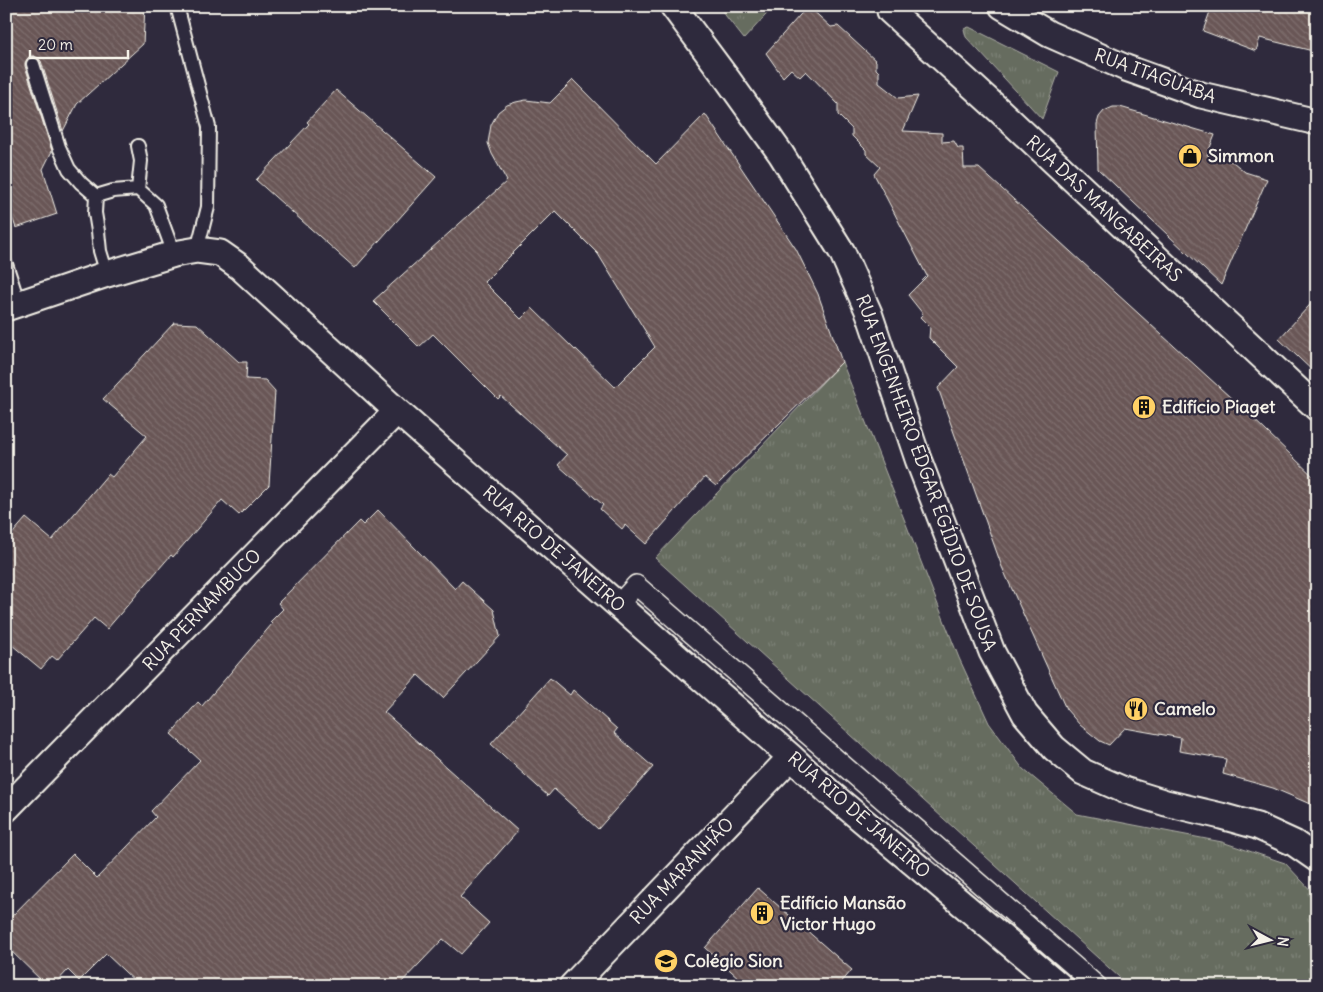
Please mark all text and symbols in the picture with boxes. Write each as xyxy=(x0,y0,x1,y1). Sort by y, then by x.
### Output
scale bar xyxy=(30,28,128,60)
text: 20 m xyxy=(38,35,73,54)
street label: RUA ITAGUABA xyxy=(1091,43,1219,108)
street label: RUA DAS MANGABEIRAS xyxy=(1022,130,1187,287)
shop icon: Simmon xyxy=(1177,143,1203,169)
place label: Simmon xyxy=(1208,144,1275,167)
street label: RUA ENGENHEIRO EDGAR EGÍDIO DE SOUSA xyxy=(851,291,1002,654)
building icon: Edifício Piaget xyxy=(1131,394,1157,420)
place label: Edifício Piaget xyxy=(1162,395,1276,418)
street label: RUA RIO DE JANEIRO xyxy=(478,480,630,617)
street label: RUA PERNAMBUCO xyxy=(138,544,266,675)
restaurant icon: Camelo xyxy=(1123,696,1149,722)
place label: Camelo xyxy=(1154,697,1216,720)
street label: RUA RIO DE JANEIRO xyxy=(783,746,935,883)
street label: RUA MARANHÃO xyxy=(625,812,738,929)
place label: Edifício Mansão Victor Hugo xyxy=(780,891,906,935)
building icon: Edifício Mansão Victor Hugo xyxy=(749,900,775,926)
north arrow xyxy=(1246,914,1296,964)
text: N xyxy=(1273,936,1292,947)
school or university icon: Colégio Sion xyxy=(653,948,679,974)
place label: Colégio Sion xyxy=(684,949,783,972)

